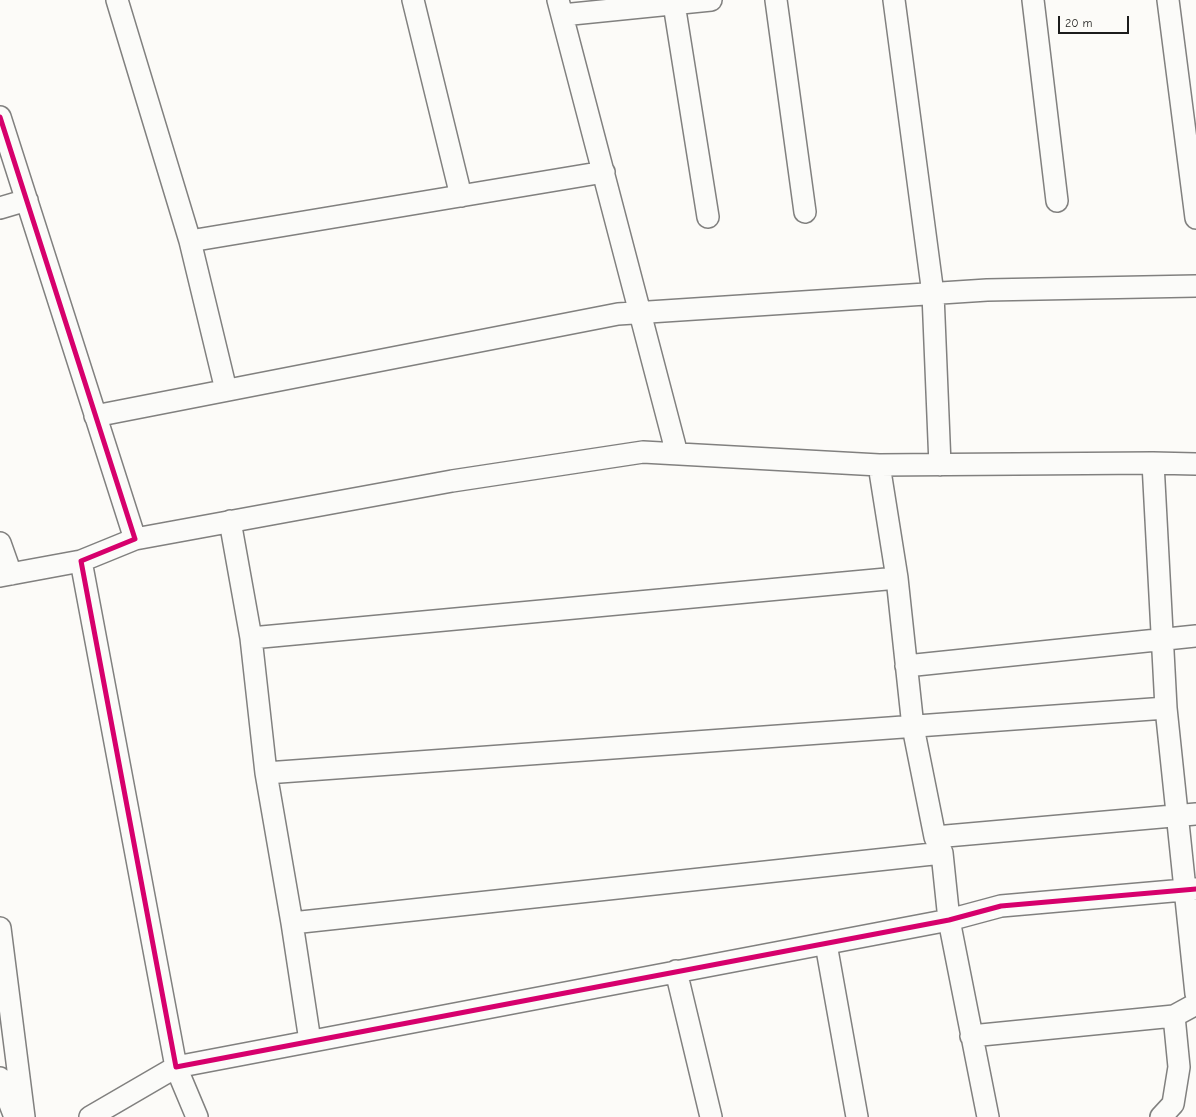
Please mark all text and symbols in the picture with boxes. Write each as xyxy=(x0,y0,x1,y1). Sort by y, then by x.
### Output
scale bar xyxy=(1060,8,1131,34)
text: 20 m xyxy=(1065,16,1093,30)

